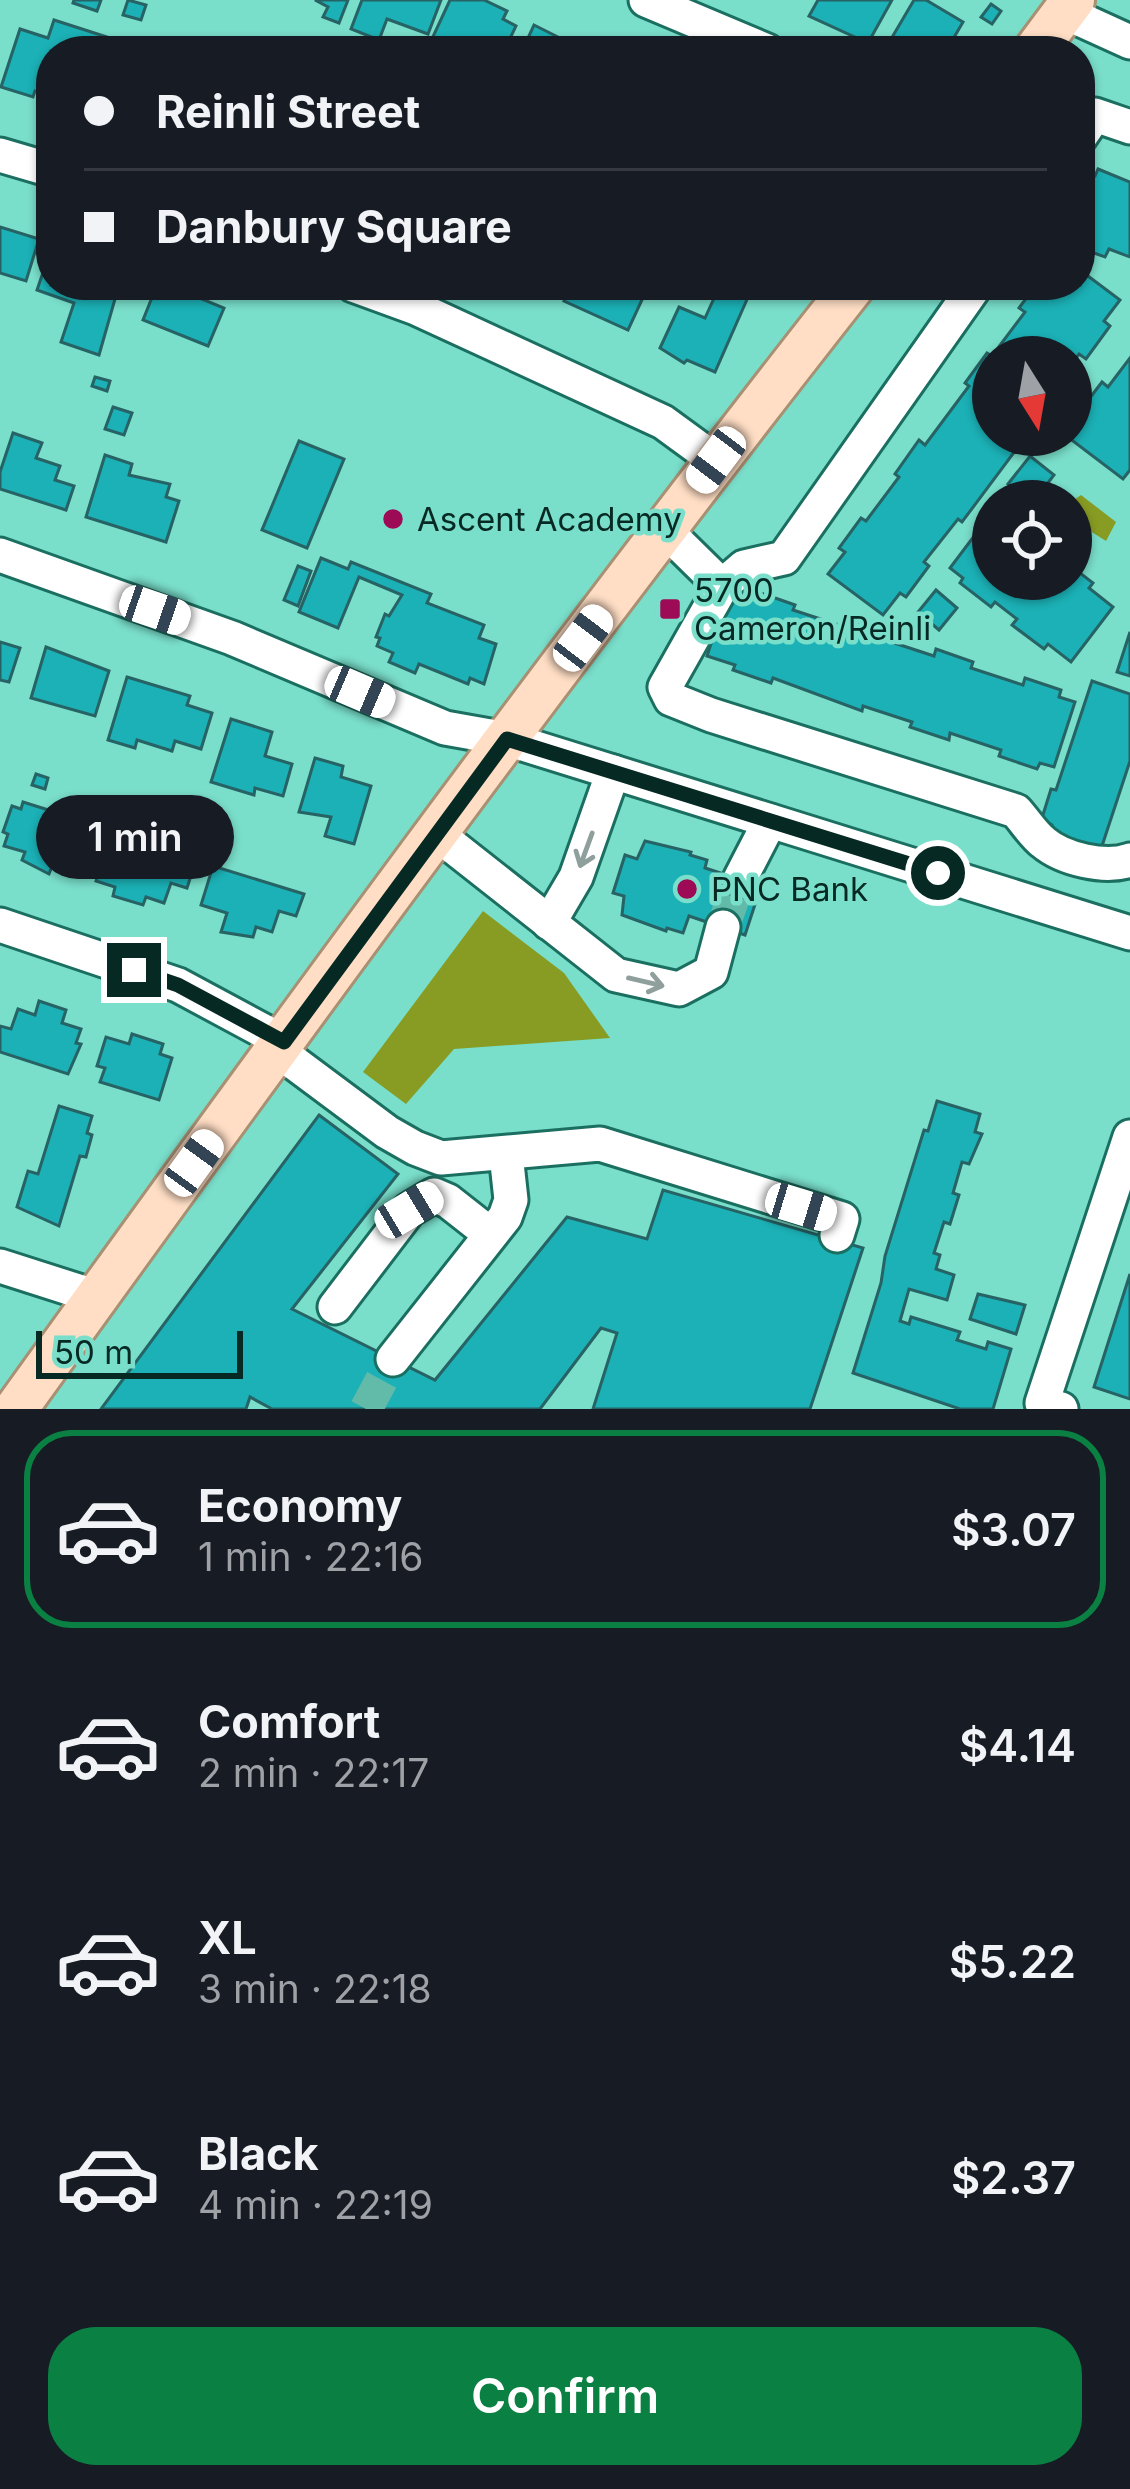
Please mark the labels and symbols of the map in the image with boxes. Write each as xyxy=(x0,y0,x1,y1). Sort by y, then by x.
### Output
north arrow xyxy=(972,336,1092,456)
car xyxy=(680,420,752,500)
place label: Ascent Academy xyxy=(417,499,682,539)
marker: Ascent Academy xyxy=(380,506,406,532)
place label: 5700 Cameron/Reinli xyxy=(694,570,931,648)
car xyxy=(115,581,195,639)
marker: 5700 Cameron/Reinli xyxy=(657,596,683,622)
car xyxy=(547,598,619,678)
car xyxy=(320,661,400,723)
callout: 1 min xyxy=(35,796,233,880)
one-way arrow xyxy=(574,831,595,868)
route start xyxy=(911,846,965,900)
place label: PNC Bank xyxy=(711,869,868,909)
marker: PNC Bank xyxy=(674,876,700,902)
route end xyxy=(107,943,161,997)
one-way arrow xyxy=(627,971,665,994)
car xyxy=(158,1123,230,1203)
car xyxy=(369,1176,449,1244)
car xyxy=(761,1179,841,1235)
scale bar xyxy=(36,1325,243,1378)

